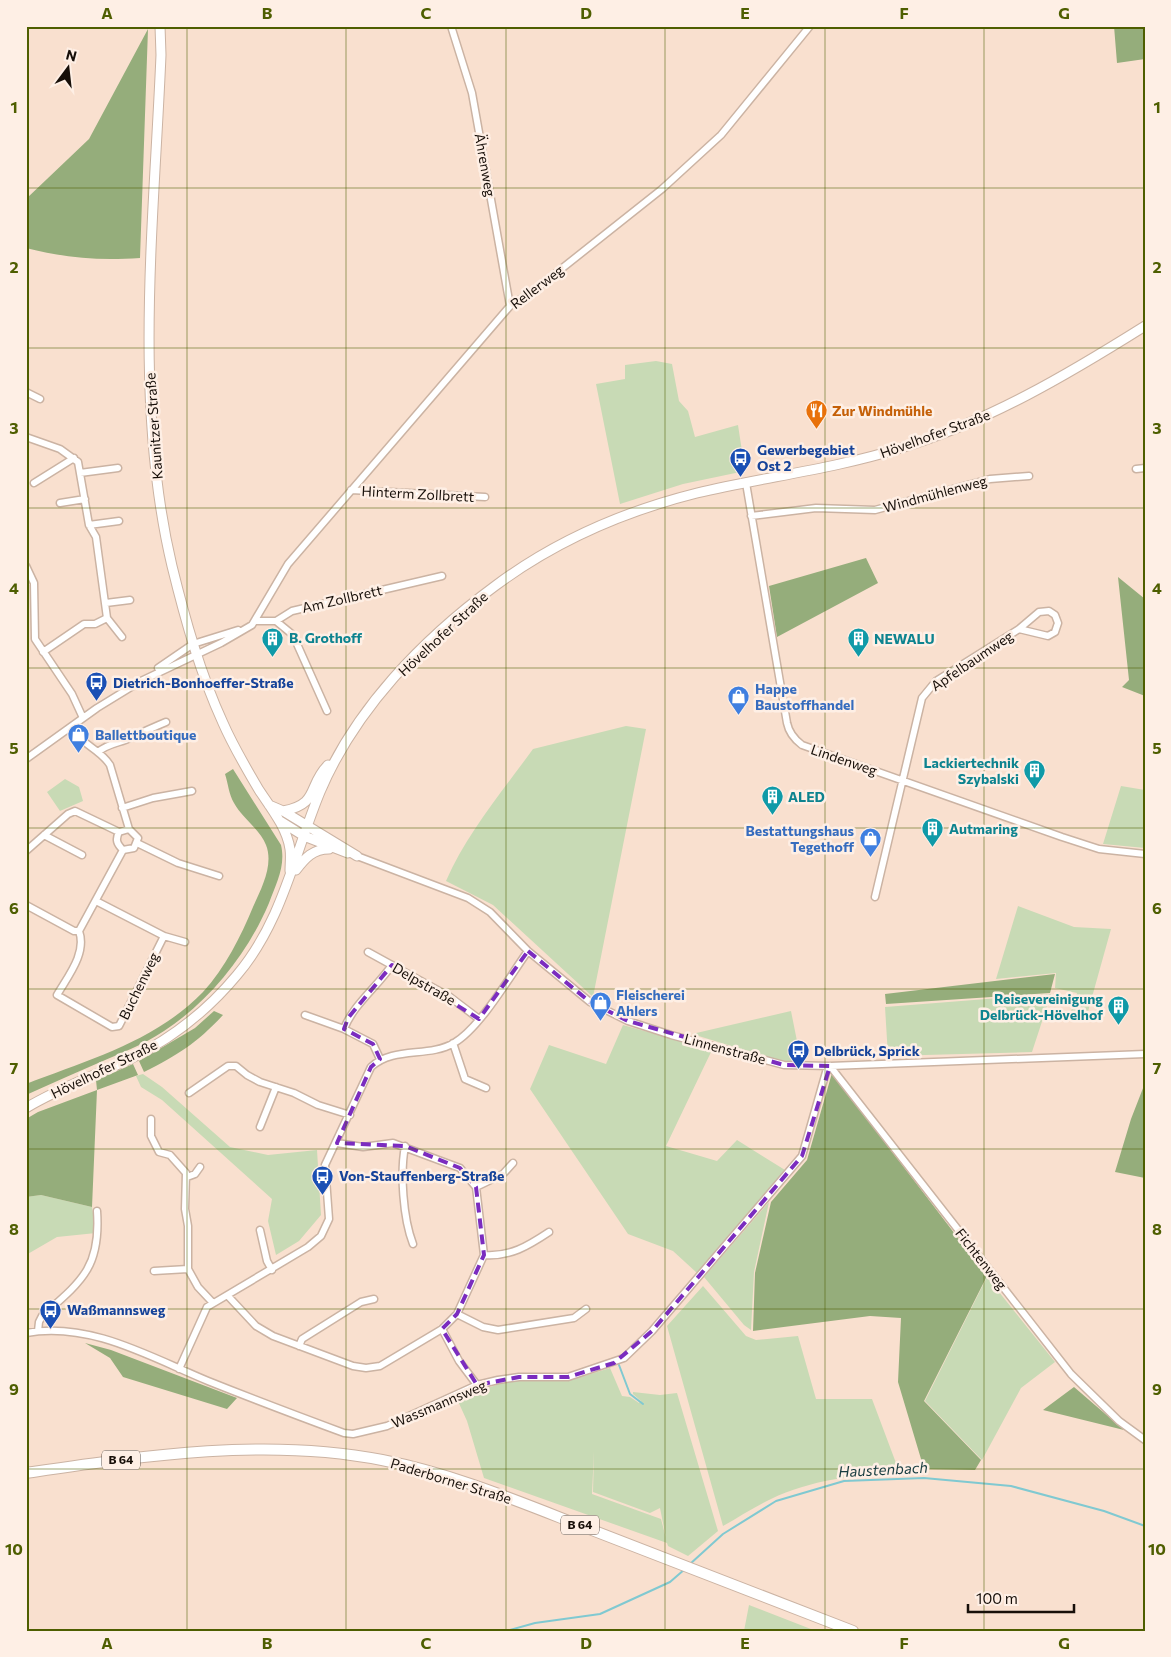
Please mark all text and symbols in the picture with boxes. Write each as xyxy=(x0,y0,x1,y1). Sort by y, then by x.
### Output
text: A xyxy=(101,3,113,22)
text: B xyxy=(262,3,273,22)
text: C xyxy=(421,3,432,22)
text: D xyxy=(580,3,592,22)
text: E xyxy=(740,3,750,22)
text: F xyxy=(899,3,909,22)
text: G xyxy=(1058,3,1070,22)
north arrow xyxy=(42,42,92,92)
text: N xyxy=(64,45,79,65)
text: 1 xyxy=(10,97,18,116)
text: 1 xyxy=(1153,97,1161,116)
street label: Ährenweg xyxy=(472,132,500,198)
text: 2 xyxy=(9,257,19,276)
text: 2 xyxy=(1152,257,1162,276)
street label: Rellerweg xyxy=(507,261,567,312)
street label: Kaunitzer Straße xyxy=(141,372,166,480)
restaurant icon: Zur Windmühle xyxy=(804,399,828,430)
place label: Zur Windmühle xyxy=(832,402,932,419)
street label: Hövelhofer Straße xyxy=(877,406,992,461)
text: 3 xyxy=(9,418,19,437)
text: 3 xyxy=(1152,418,1162,437)
place label: Gewerbegebiet Ost 2 xyxy=(757,441,855,474)
bus stop icon: Gewerbegebiet Ost 2 xyxy=(729,446,753,477)
street label: Windmühlenweg xyxy=(881,471,989,516)
street label: Hinterm Zollbrett xyxy=(361,482,475,505)
text: 4 xyxy=(9,578,19,597)
text: 4 xyxy=(1152,578,1162,597)
street label: Am Zollbrett xyxy=(300,581,384,616)
street label: Hövelhofer Straße xyxy=(394,588,491,679)
building icon: B. Grothoff xyxy=(261,626,285,657)
building icon: NEWALU xyxy=(846,627,870,658)
street label: Apfelbaumweg xyxy=(927,627,1016,694)
place label: B. Grothoff xyxy=(289,629,363,646)
place label: NEWALU xyxy=(874,630,935,647)
bus stop icon: Dietrich-Bonhoeffer-Straße xyxy=(85,671,109,702)
place label: Dietrich-Bonhoeffer-Straße xyxy=(113,674,294,691)
place label: Happe Baustoffhandel xyxy=(755,680,854,713)
shop icon: Happe Baustoffhandel xyxy=(727,685,751,716)
shop icon: Ballettboutique xyxy=(67,723,91,754)
place label: Ballettboutique xyxy=(95,726,196,743)
text: 5 xyxy=(9,738,19,757)
text: 5 xyxy=(1152,738,1162,757)
street label: Lindenweg xyxy=(809,740,880,779)
place label: Lackiertechnik Szybalski xyxy=(923,754,1019,787)
building icon: Lackiertechnik Szybalski xyxy=(1023,759,1047,790)
building icon: ALED xyxy=(760,785,784,816)
place label: ALED xyxy=(788,788,825,805)
building icon: Autmaring xyxy=(921,817,945,848)
place label: Autmaring xyxy=(949,820,1018,837)
place label: Bestattungshaus Tegethoff xyxy=(746,822,855,855)
shop icon: Bestattungshaus Tegethoff xyxy=(858,827,882,858)
text: 6 xyxy=(9,898,19,917)
text: 6 xyxy=(1152,898,1162,917)
street label: Buchenweg xyxy=(115,949,162,1022)
street label: Delpstraße xyxy=(390,959,459,1008)
place label: Fleischerei Ahlers xyxy=(616,986,685,1019)
place label: Reisevereinigung Delbrück-Hövelhof xyxy=(980,990,1103,1023)
shop icon: Fleischerei Ahlers xyxy=(588,991,612,1022)
building icon: Reisevereinigung Delbrück-Hövelhof xyxy=(1107,995,1131,1026)
street label: Linnenstraße xyxy=(682,1029,768,1068)
street label: Hövelhofer Straße xyxy=(48,1035,160,1102)
bus stop icon: Delbrück, Sprick xyxy=(786,1039,810,1070)
place label: Delbrück, Sprick xyxy=(814,1042,920,1059)
text: 7 xyxy=(10,1058,19,1077)
text: 7 xyxy=(1153,1058,1162,1077)
bus stop icon: Von-Stauffenberg-Straße xyxy=(311,1164,335,1195)
place label: Von-Stauffenberg-Straße xyxy=(339,1167,504,1184)
text: 8 xyxy=(9,1219,19,1238)
text: 8 xyxy=(1152,1219,1162,1238)
street label: Fichtenweg xyxy=(952,1225,1011,1293)
bus stop icon: Waßmannsweg xyxy=(39,1298,63,1329)
place label: Waßmannsweg xyxy=(67,1301,166,1318)
street label: Wassmannsweg xyxy=(389,1376,489,1431)
text: 9 xyxy=(9,1379,19,1398)
text: 9 xyxy=(1152,1379,1162,1398)
road number: B 64 xyxy=(102,1450,140,1470)
street label: Paderborner Straße xyxy=(389,1454,514,1507)
water label: Haustenbach xyxy=(838,1458,928,1480)
road number: B 64 xyxy=(561,1516,599,1534)
text: 10 xyxy=(5,1539,23,1558)
text: 10 xyxy=(1148,1539,1166,1558)
scale bar xyxy=(968,1582,1075,1614)
text: 100 m xyxy=(976,1589,1018,1607)
text: A xyxy=(101,1633,113,1652)
text: B xyxy=(262,1633,273,1652)
text: C xyxy=(421,1633,432,1652)
text: D xyxy=(580,1633,592,1652)
text: E xyxy=(740,1633,750,1652)
text: F xyxy=(899,1633,909,1652)
text: G xyxy=(1058,1633,1070,1652)

